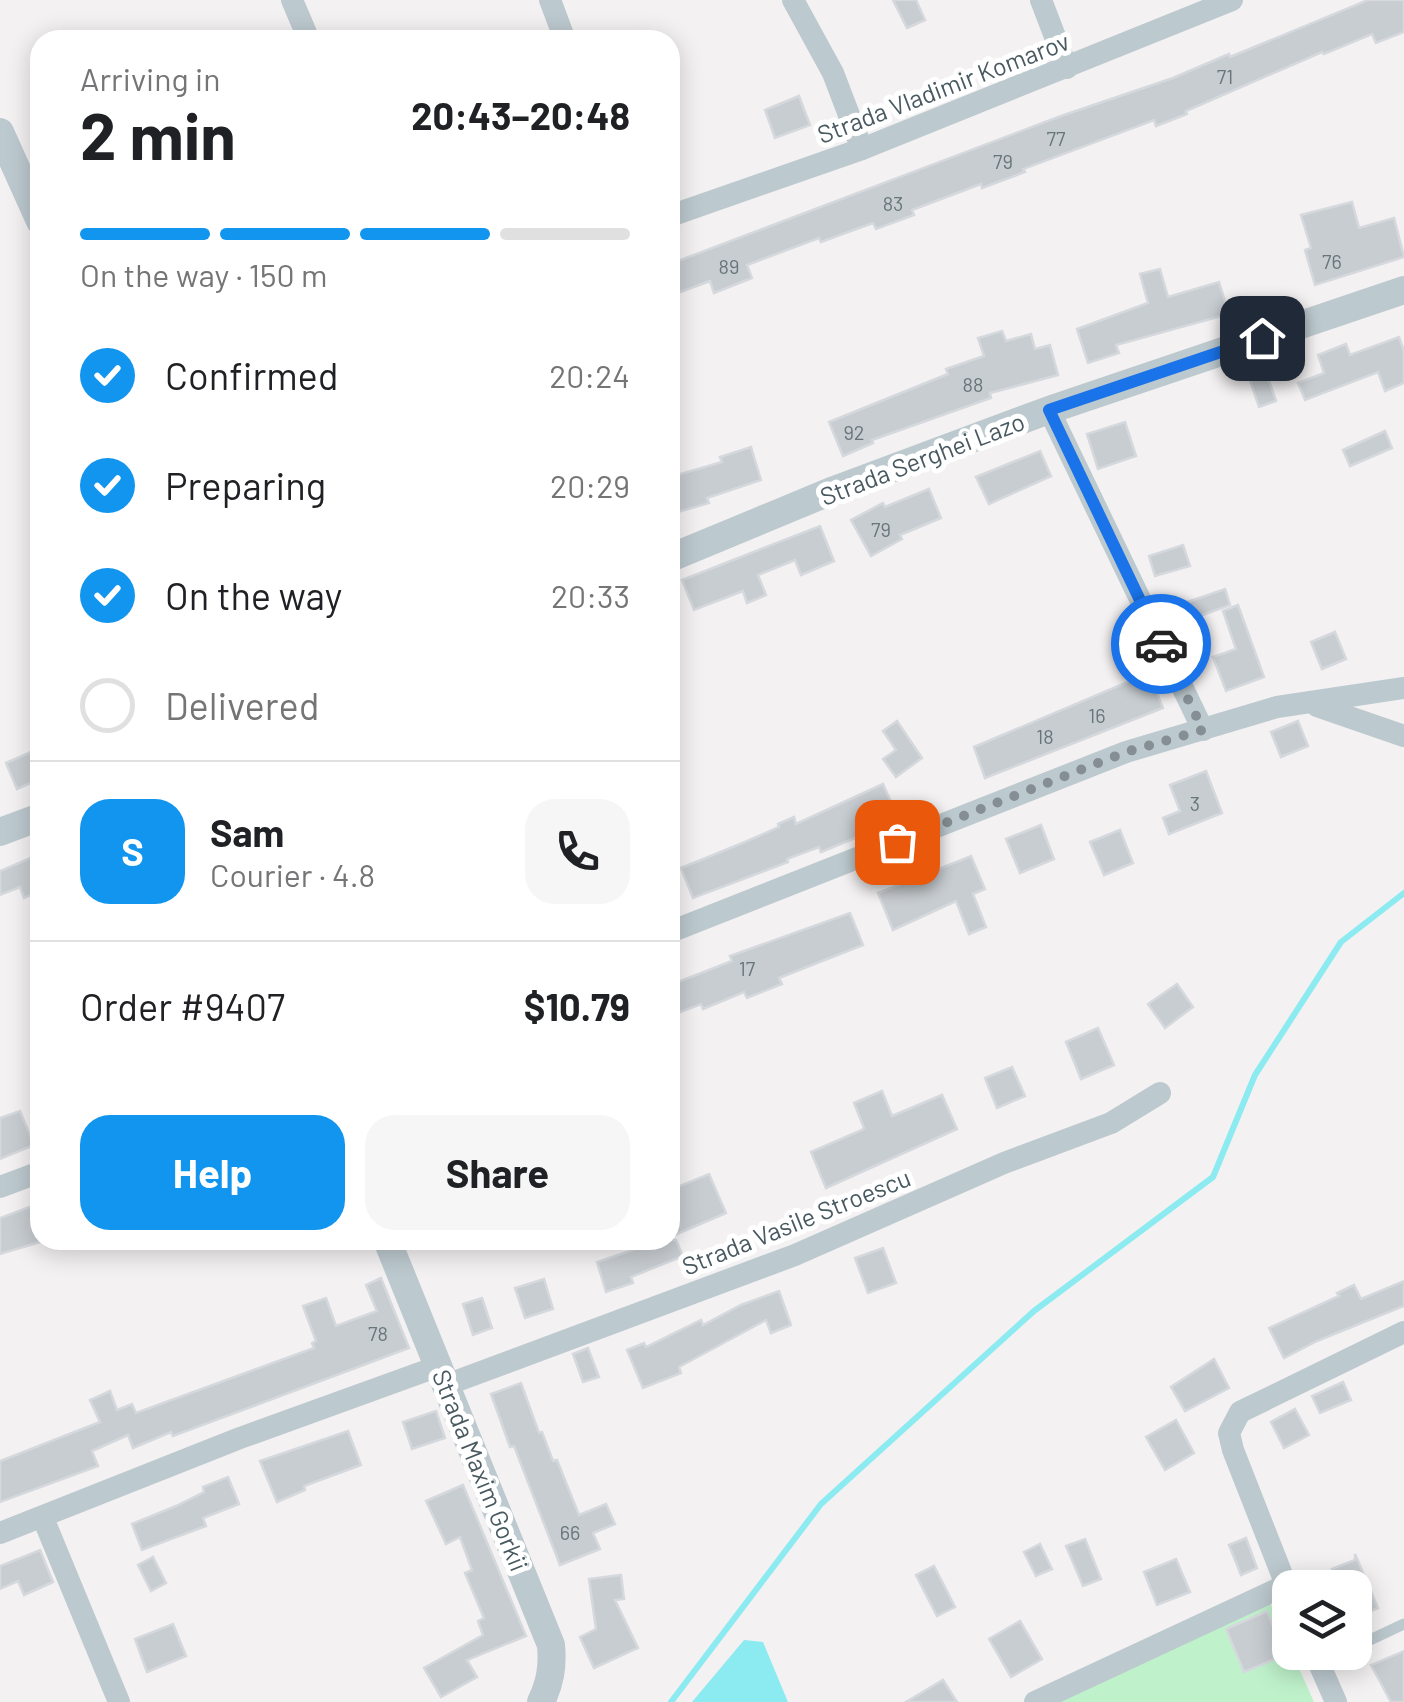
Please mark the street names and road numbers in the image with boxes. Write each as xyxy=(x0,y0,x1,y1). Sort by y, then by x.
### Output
street label: Strada Vladimir Komarov xyxy=(813,25,1073,149)
street label: Strada Serghei Lazo xyxy=(815,405,1029,511)
street label: Strada Vasile Stroescu xyxy=(677,1161,915,1281)
street label: Strada Maxim Gorkii xyxy=(427,1365,535,1575)

